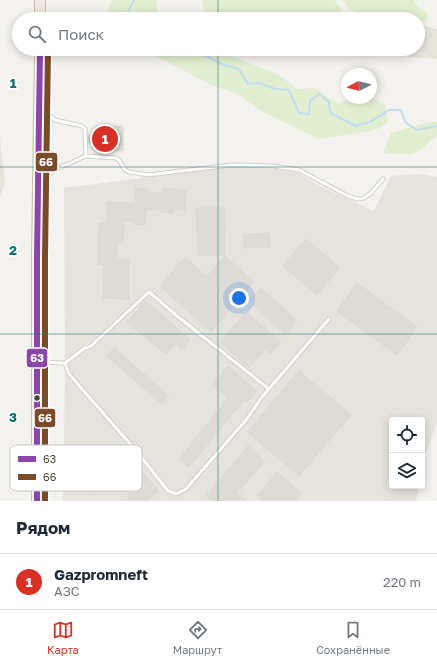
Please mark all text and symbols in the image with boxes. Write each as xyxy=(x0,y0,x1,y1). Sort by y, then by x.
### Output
search box xyxy=(12,12,425,56)
icon: search xyxy=(26,23,48,45)
text: Поиск xyxy=(58,25,104,43)
north arrow xyxy=(341,68,377,104)
text: 1 xyxy=(10,75,17,91)
pin: 1 xyxy=(92,124,118,154)
line badge: 66 xyxy=(35,152,58,172)
text: 66 xyxy=(39,155,53,168)
text: 2 xyxy=(9,242,17,258)
your location xyxy=(229,288,249,308)
line badge: 63 xyxy=(26,348,48,368)
text: 63 xyxy=(30,351,44,364)
unlabelled marker xyxy=(32,393,42,403)
line badge: 66 xyxy=(34,408,56,428)
text: 3 xyxy=(9,409,17,425)
text: 66 xyxy=(38,411,52,424)
map controls xyxy=(389,417,425,489)
button: locate xyxy=(389,417,425,453)
legend xyxy=(10,445,142,491)
text: 63 xyxy=(43,452,56,465)
button: layers xyxy=(389,453,425,489)
text: 66 xyxy=(43,470,57,483)
text: Рядом xyxy=(16,517,70,538)
text: Gazpromneft xyxy=(54,565,148,583)
text: 1 xyxy=(26,574,32,590)
text: 220 m xyxy=(383,574,421,590)
text: АЗС xyxy=(54,583,79,599)
tab: Карта xyxy=(47,619,79,656)
tab: Маршрут xyxy=(173,619,222,656)
tab: Сохранённые xyxy=(316,619,390,656)

